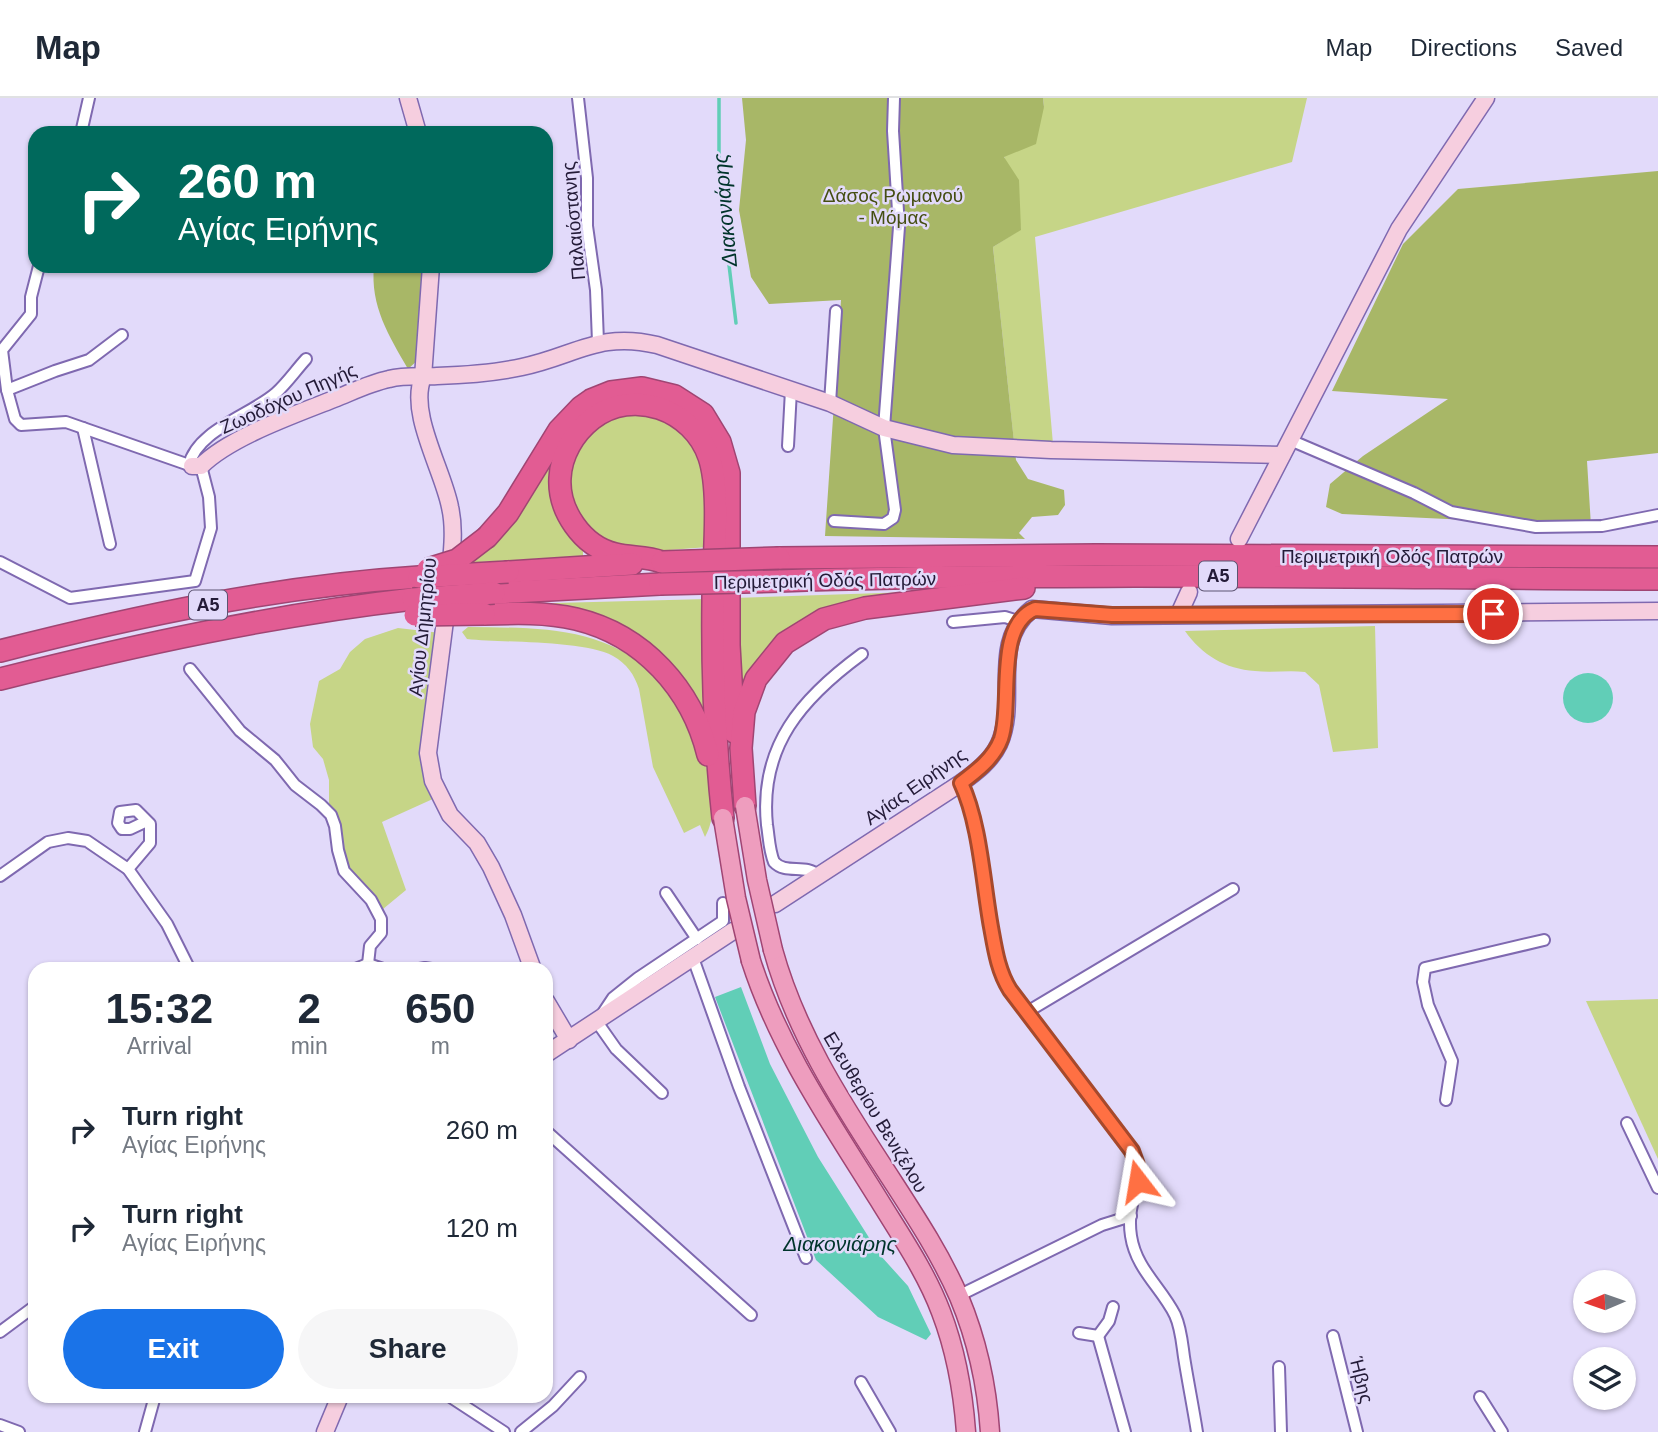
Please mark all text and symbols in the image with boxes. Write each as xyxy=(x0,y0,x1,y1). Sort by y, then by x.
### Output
text: Map xyxy=(35,29,101,66)
text: Map xyxy=(1326,34,1372,61)
text: Directions xyxy=(1410,34,1517,61)
text: Saved xyxy=(1555,34,1623,61)
water label: Διακονιάρης xyxy=(708,152,741,269)
icon: right xyxy=(63,154,154,245)
text: 260 m xyxy=(178,154,317,208)
street label: Παλαιόστανης xyxy=(558,161,589,281)
park label: Δάσος Ρωμανού - Μόμας xyxy=(823,185,963,228)
text: Αγίας Ειρήνης xyxy=(178,211,378,247)
street label: Ζωοδόχου Πηγής xyxy=(217,359,360,438)
street label: Περιμετρική Οδός Πατρών xyxy=(1281,546,1503,567)
street label: Αγίου Δημητρίου xyxy=(405,557,440,698)
road number: Α5 xyxy=(1199,562,1237,590)
street label: Περιμετρική Οδός Πατρών xyxy=(714,568,936,593)
pin xyxy=(1463,584,1523,644)
road number: Α5 xyxy=(189,590,227,620)
icon: arrive xyxy=(1474,595,1512,633)
street label: Αγίας Ειρήνης xyxy=(861,744,970,829)
text: 15:32 xyxy=(106,985,213,1032)
text: 2 xyxy=(297,985,321,1032)
text: 650 xyxy=(405,985,475,1032)
street label: Ελευθερίου Βενιζέλου xyxy=(819,1028,932,1196)
text: Arrival xyxy=(127,1033,192,1059)
text: min xyxy=(291,1033,328,1059)
text: m xyxy=(431,1033,450,1059)
text: Turn right xyxy=(122,1101,243,1131)
icon: right xyxy=(63,1111,101,1149)
text: 260 m xyxy=(446,1115,518,1145)
text: Αγίας Ειρήνης xyxy=(122,1132,266,1158)
position arrow xyxy=(1101,1144,1175,1218)
text: Turn right xyxy=(122,1199,243,1229)
icon: right xyxy=(63,1209,101,1247)
text: 120 m xyxy=(446,1213,518,1243)
text: Αγίας Ειρήνης xyxy=(122,1230,266,1256)
water label: Διακονιάρης xyxy=(782,1232,898,1255)
north arrow xyxy=(1573,1270,1636,1334)
map controls xyxy=(1573,1270,1636,1410)
button: Exit xyxy=(63,1309,284,1389)
button: Share xyxy=(298,1309,518,1389)
button: layers xyxy=(1573,1347,1636,1410)
street label: Ήβης xyxy=(1345,1354,1377,1405)

